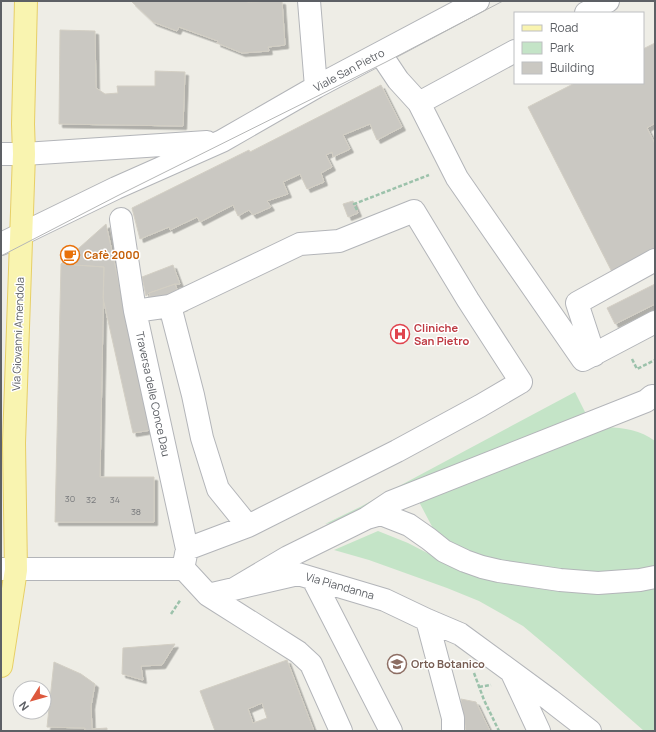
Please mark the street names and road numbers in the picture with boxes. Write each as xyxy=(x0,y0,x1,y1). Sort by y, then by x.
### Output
street label: Viale San Pietro xyxy=(311,44,387,95)
street label: Via Giovanni Amendola xyxy=(8,277,27,391)
street label: Traversa delle Conce Dau xyxy=(133,330,174,458)
street label: Via Piandanna xyxy=(304,569,376,603)

